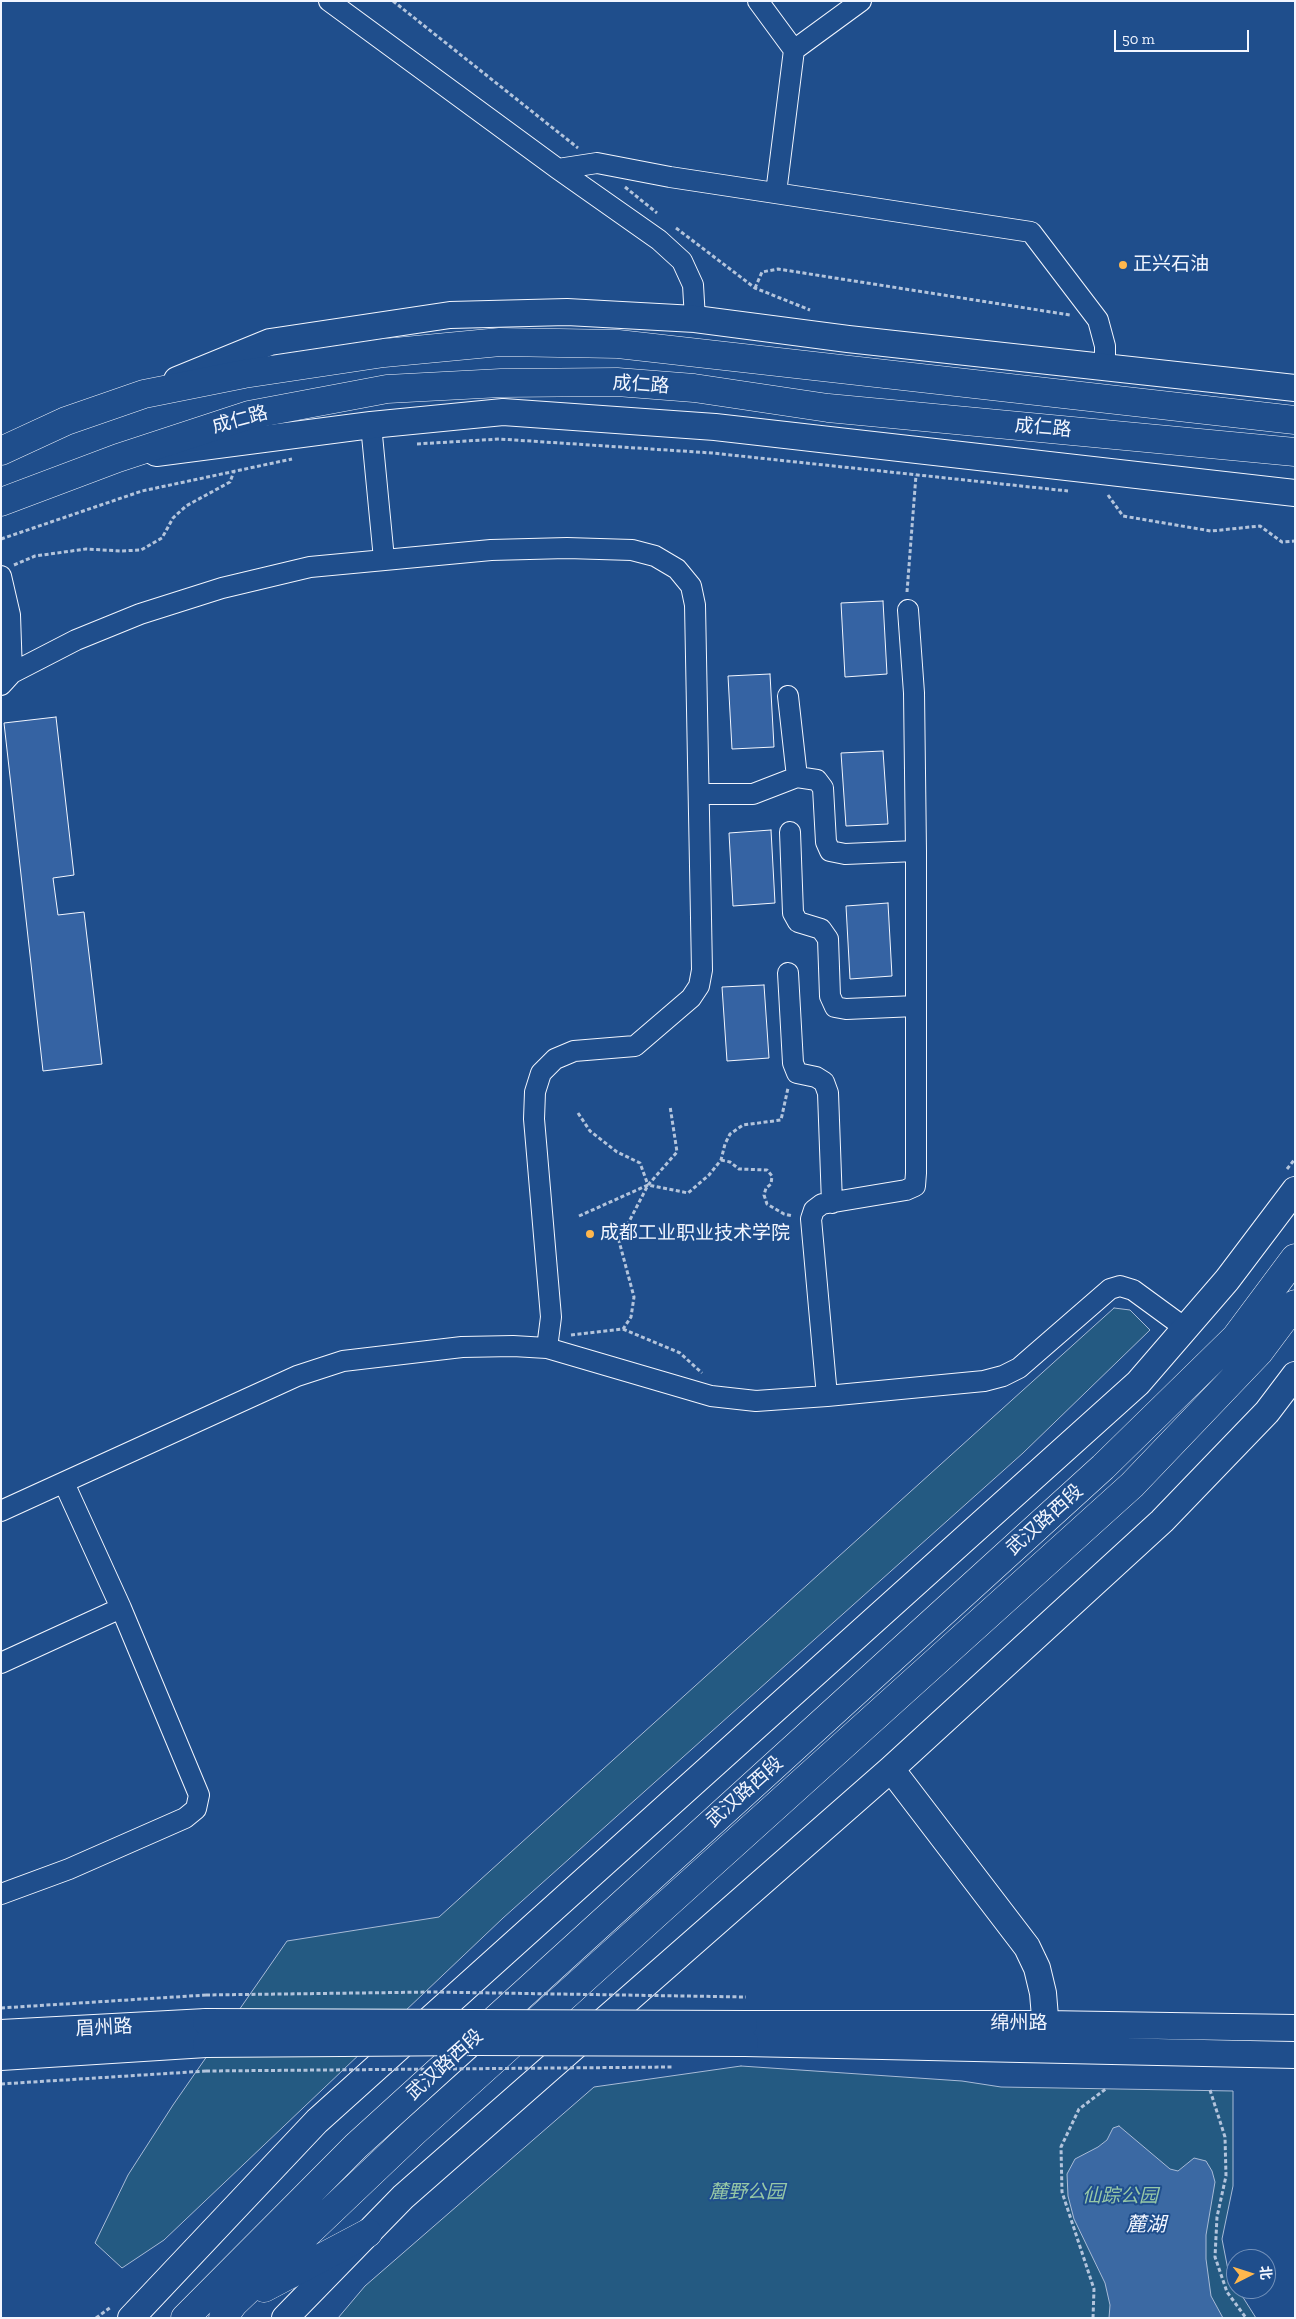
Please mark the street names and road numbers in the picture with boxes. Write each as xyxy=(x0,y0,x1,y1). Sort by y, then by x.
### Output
street label: 成仁路 xyxy=(612,372,670,398)
street label: 成仁路 xyxy=(210,402,270,438)
street label: 成仁路 xyxy=(1014,414,1072,442)
street label: 武汉路西段 xyxy=(1002,1480,1088,1560)
street label: 武汉路西段 xyxy=(702,1752,788,1832)
street label: 绵州路 xyxy=(991,2013,1047,2035)
street label: 眉州路 xyxy=(75,2015,133,2041)
street label: 武汉路西段 xyxy=(402,2025,488,2105)

